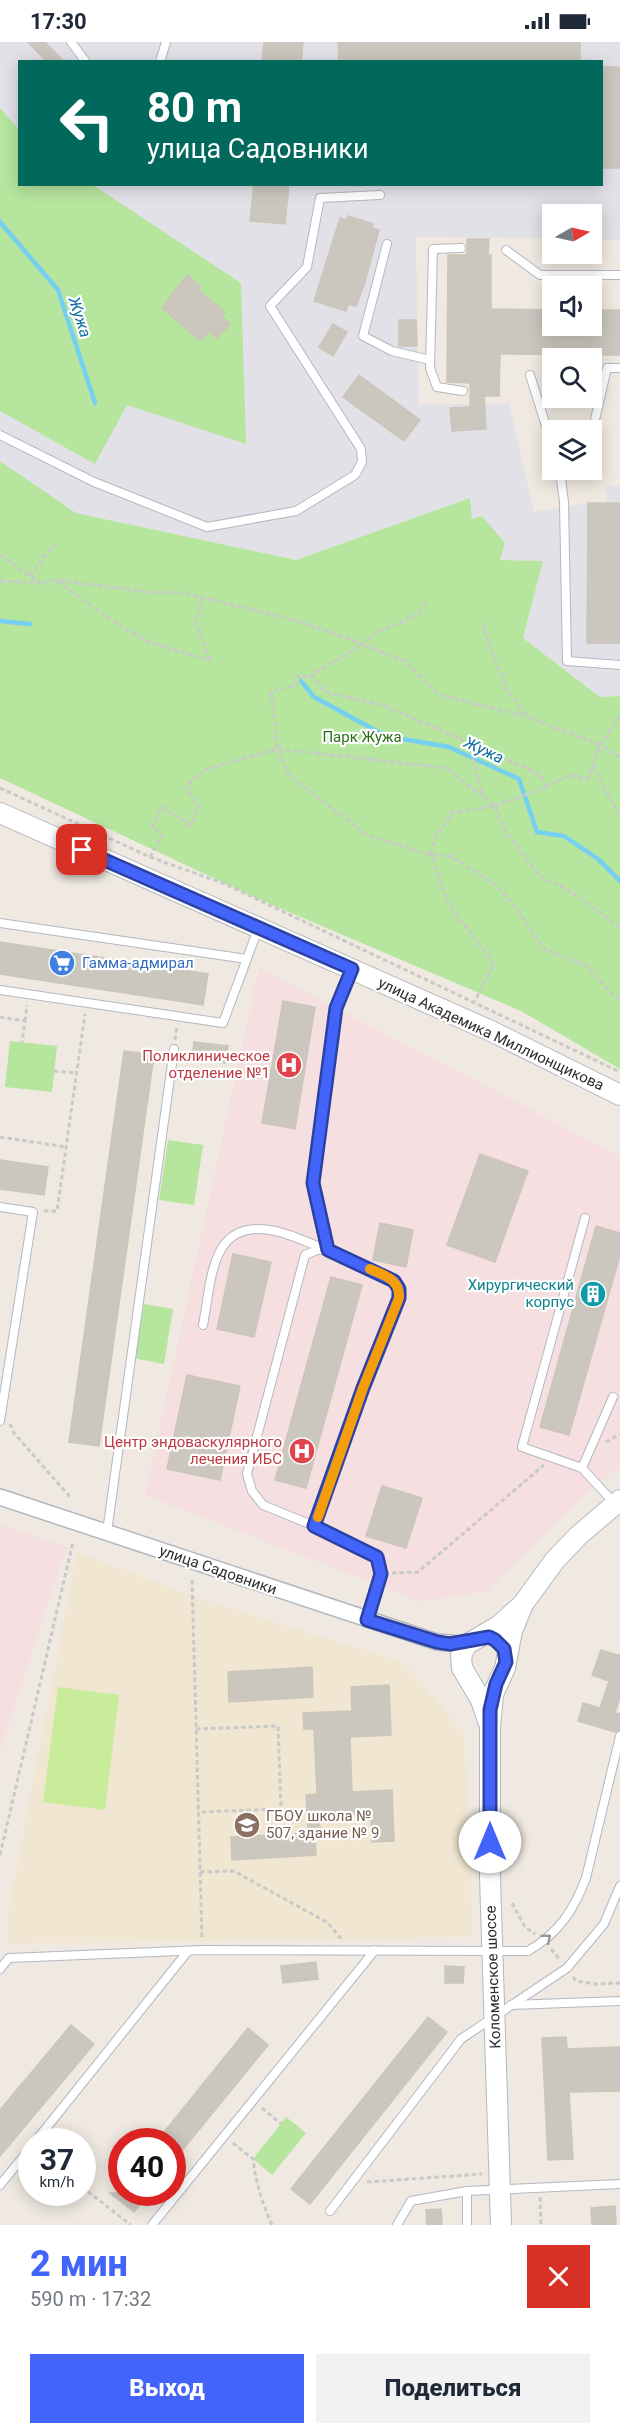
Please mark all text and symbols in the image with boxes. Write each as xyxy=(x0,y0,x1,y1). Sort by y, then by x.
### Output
text: 17:30 xyxy=(30,9,87,34)
text: 80 m xyxy=(147,83,242,132)
icon: left xyxy=(48,84,126,162)
text: улица Садовники xyxy=(147,133,369,165)
north arrow xyxy=(542,204,602,264)
map controls xyxy=(542,204,602,480)
button: sound xyxy=(542,276,602,336)
water label: Жужа xyxy=(64,293,95,340)
button: search xyxy=(542,348,602,408)
button: layers xyxy=(542,420,602,480)
park label: Парк Жужа xyxy=(322,728,402,746)
water label: Жужа xyxy=(460,732,507,767)
pin xyxy=(56,824,107,875)
icon: arrive xyxy=(65,833,98,866)
supermarket icon: Гамма-адмирал xyxy=(47,948,77,978)
place label: Гамма-адмирал xyxy=(82,954,194,972)
street label: улица Академика Миллионщикова xyxy=(375,974,607,1094)
place label: Поликлиническое отделение №1 xyxy=(142,1047,270,1082)
hospital icon: Поликлиническое отделение №1 xyxy=(274,1050,304,1080)
place label: Хирургический корпус xyxy=(468,1276,574,1311)
building icon: Хирургический корпус xyxy=(578,1279,608,1309)
place label: Центр эндоваскулярного лечения ИБС xyxy=(104,1433,282,1468)
hospital icon: Центр эндоваскулярного лечения ИБС xyxy=(287,1436,317,1466)
street label: улица Садовники xyxy=(157,1541,279,1599)
place label: ГБОУ школа № 507, здание № 9 xyxy=(266,1807,379,1842)
school or university icon: ГБОУ школа № 507, здание № 9 xyxy=(232,1810,262,1840)
position arrow xyxy=(458,1810,522,1874)
street label: Коломенское шоссе xyxy=(482,1905,504,2049)
one-way arrow xyxy=(540,1934,551,1945)
speed limit sign: 40 xyxy=(108,2128,186,2206)
text: 37 xyxy=(40,2142,74,2177)
text: km/h xyxy=(39,2173,75,2191)
text: 2 мин xyxy=(30,2243,128,2285)
button: close xyxy=(527,2245,590,2308)
text: 590 m · 17:32 xyxy=(30,2287,151,2311)
button: Выход xyxy=(30,2354,304,2423)
button: Поделиться xyxy=(316,2354,590,2423)

